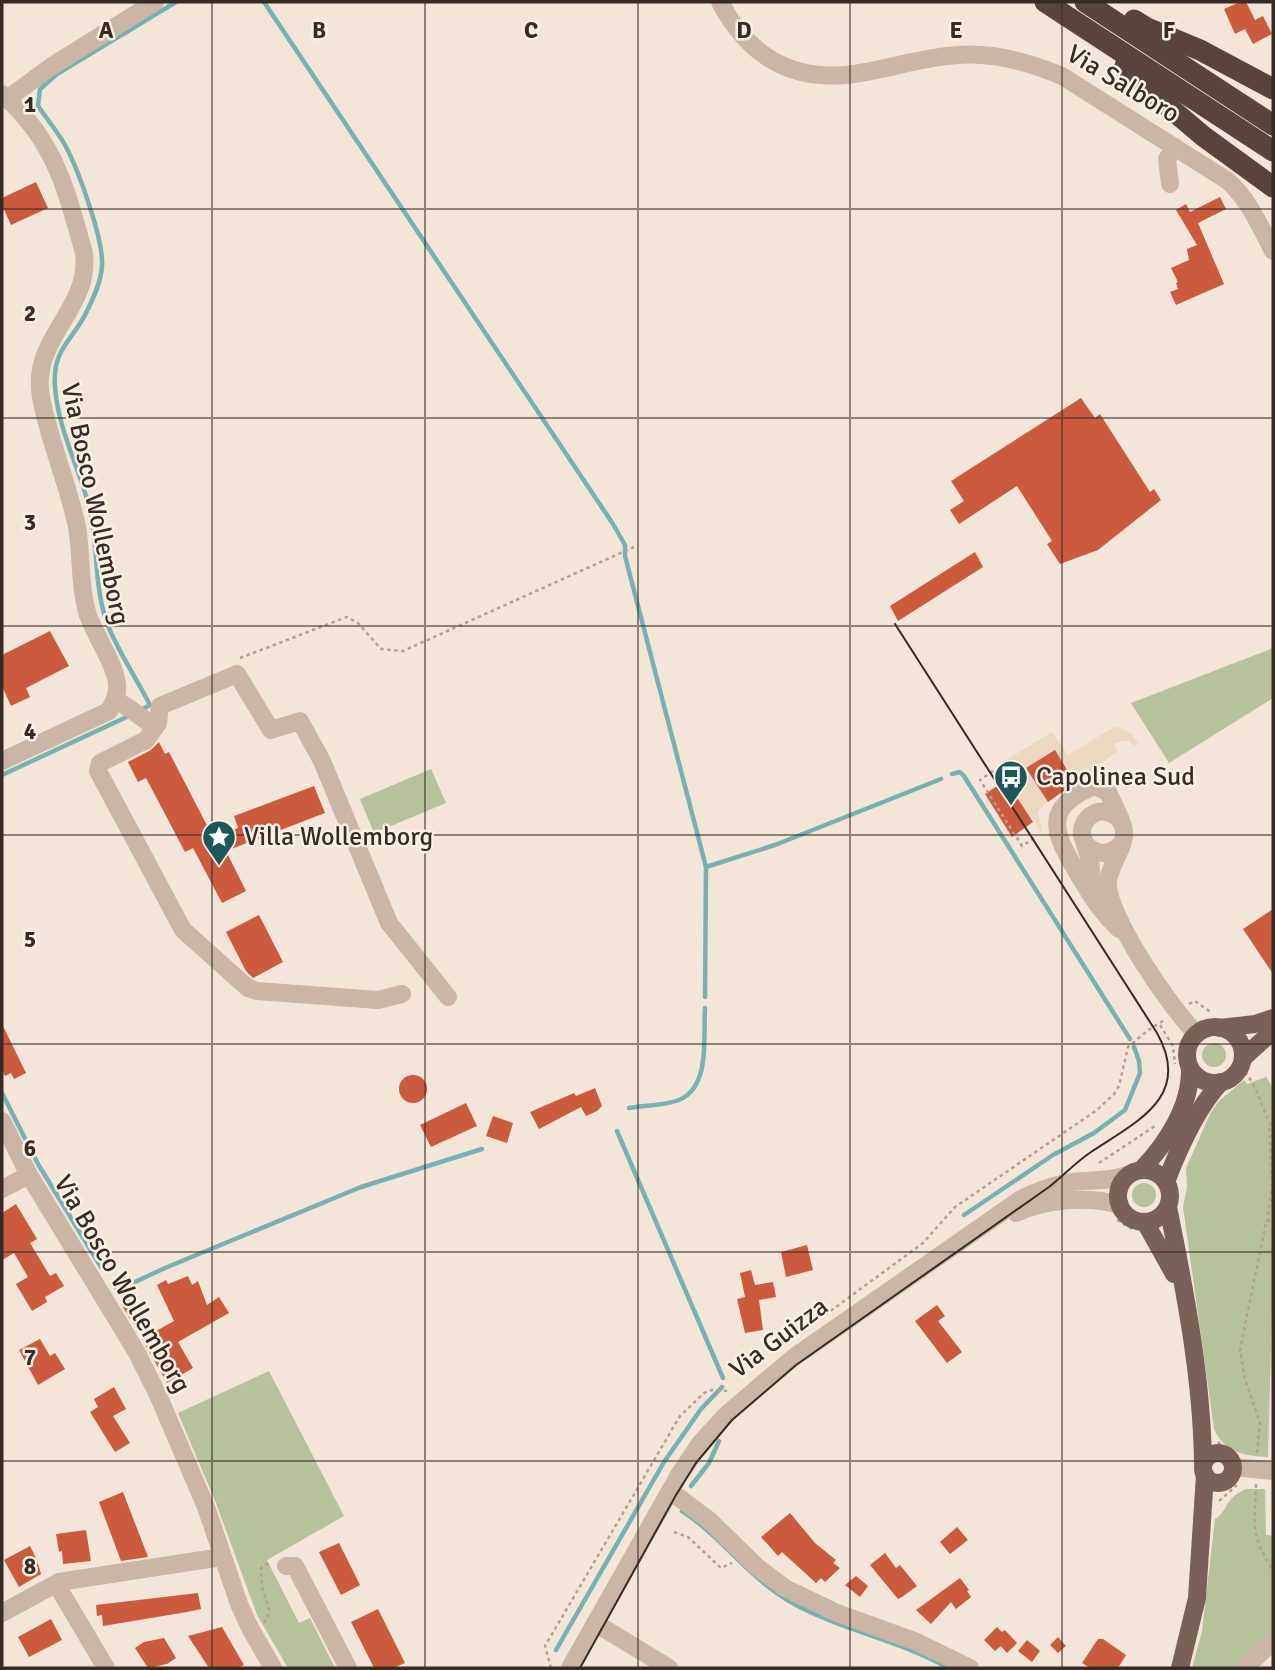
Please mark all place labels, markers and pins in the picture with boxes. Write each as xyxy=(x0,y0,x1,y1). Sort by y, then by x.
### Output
bus stop icon: Capolinea Sud xyxy=(992,758,1030,807)
place label: Capolinea Sud xyxy=(1036,761,1195,793)
place icon: Villa Wollemborg xyxy=(200,818,238,867)
place label: Villa Wollemborg xyxy=(244,821,433,853)

